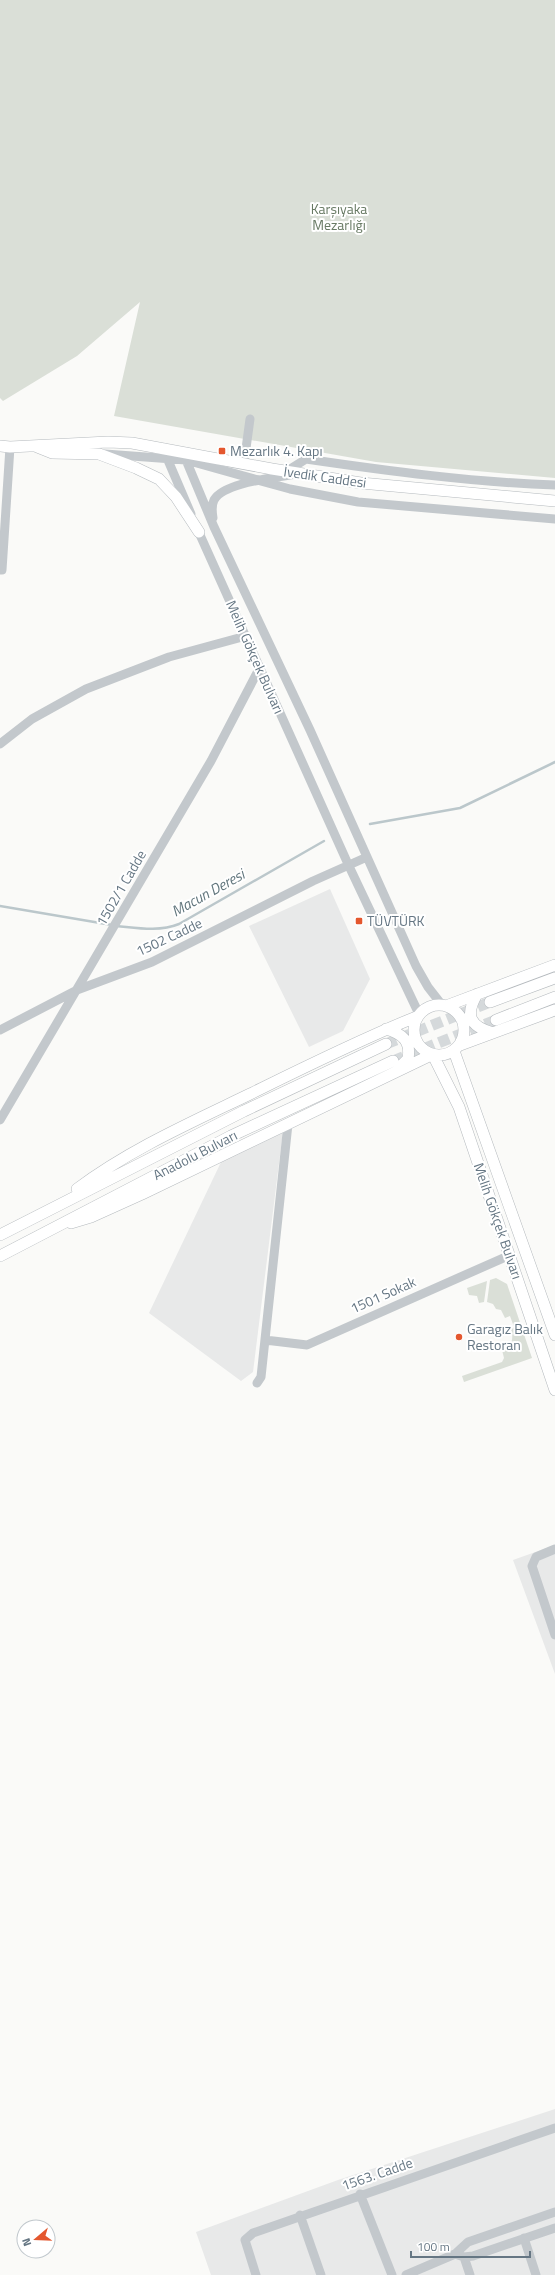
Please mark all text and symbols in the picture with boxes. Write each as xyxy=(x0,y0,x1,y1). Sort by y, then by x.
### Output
park label: Karşıyaka Mezarlığı xyxy=(311,198,367,235)
place label: Mezarlık 4. Kapı xyxy=(230,440,322,461)
marker: Mezarlık 4. Kapı xyxy=(217,446,227,456)
street label: İvedik Caddesi xyxy=(282,460,368,493)
street label: Melih Gökçek Bulvarı xyxy=(221,597,290,717)
street label: 1502/1 Cadde xyxy=(90,846,151,930)
water label: Macun Deresi xyxy=(167,862,250,922)
place label: TÜVTÜRK xyxy=(367,910,425,931)
street label: 1502 Cadde xyxy=(132,912,205,961)
marker: TÜVTÜRK xyxy=(354,916,364,926)
street label: Anadolu Bulvarı xyxy=(149,1124,241,1185)
street label: Melih Gökçek Bulvarı xyxy=(469,1160,528,1282)
street label: 1501 Sokak xyxy=(347,1271,419,1318)
place label: Garagız Balık Restoran xyxy=(467,1318,543,1355)
marker: Garagız Balık Restoran xyxy=(454,1332,464,1342)
street label: 1563. Cadde xyxy=(338,2152,415,2195)
north arrow xyxy=(16,2219,56,2259)
scale bar xyxy=(411,2233,530,2259)
text: N xyxy=(18,2236,35,2248)
text: 100 m xyxy=(417,2237,450,2256)

